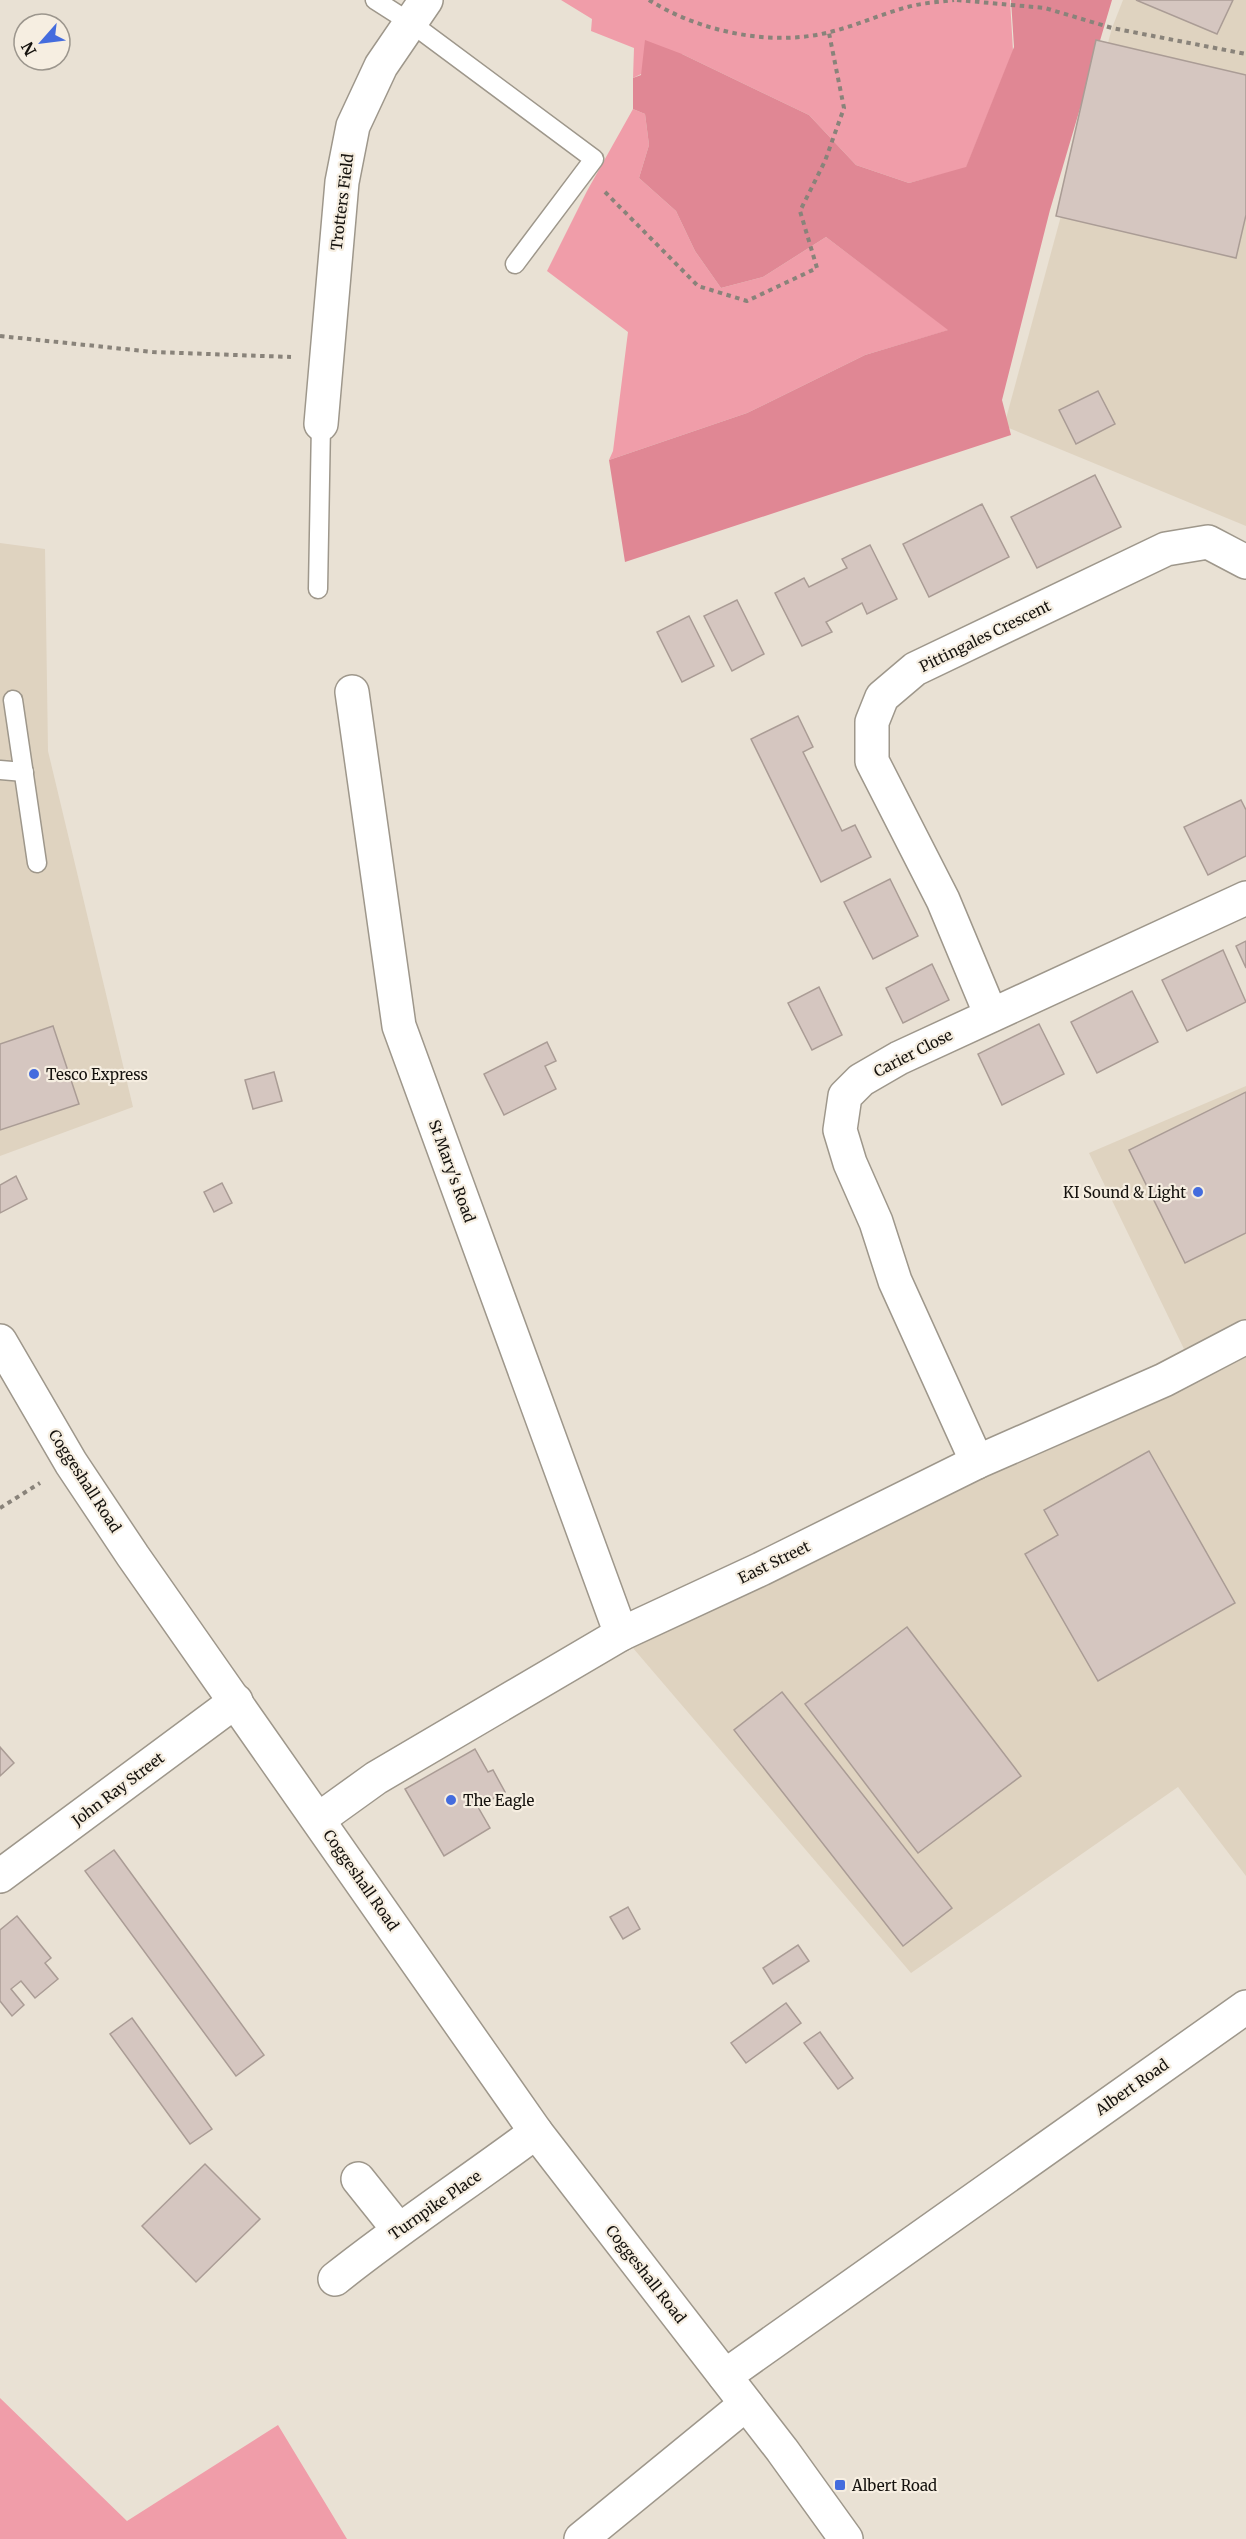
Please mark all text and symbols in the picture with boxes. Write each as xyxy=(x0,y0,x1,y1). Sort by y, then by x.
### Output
north arrow xyxy=(12,12,72,72)
text: N xyxy=(17,38,41,59)
street label: Trotters Field xyxy=(327,152,357,252)
street label: Pittingales Crescent xyxy=(916,596,1054,676)
street label: Carier Close xyxy=(870,1025,956,1081)
place label: Tesco Express xyxy=(46,1065,148,1084)
marker: Tesco Express xyxy=(27,1067,41,1081)
street label: St Mary's Road xyxy=(425,1117,479,1225)
place label: KI Sound & Light xyxy=(1063,1183,1186,1202)
marker: KI Sound & Light xyxy=(1191,1185,1205,1199)
street label: Coggeshall Road xyxy=(45,1426,125,1536)
street label: East Street xyxy=(735,1536,813,1588)
street label: John Ray Street xyxy=(67,1748,168,1830)
place label: The Eagle xyxy=(463,1791,534,1810)
marker: The Eagle xyxy=(444,1793,458,1807)
street label: Coggeshall Road xyxy=(319,1826,403,1934)
street label: Albert Road xyxy=(1091,2055,1172,2120)
street label: Turnpike Place xyxy=(385,2166,485,2244)
street label: Coggeshall Road xyxy=(602,2221,690,2327)
place label: Albert Road xyxy=(851,2476,937,2495)
marker: Albert Road xyxy=(833,2478,847,2492)

